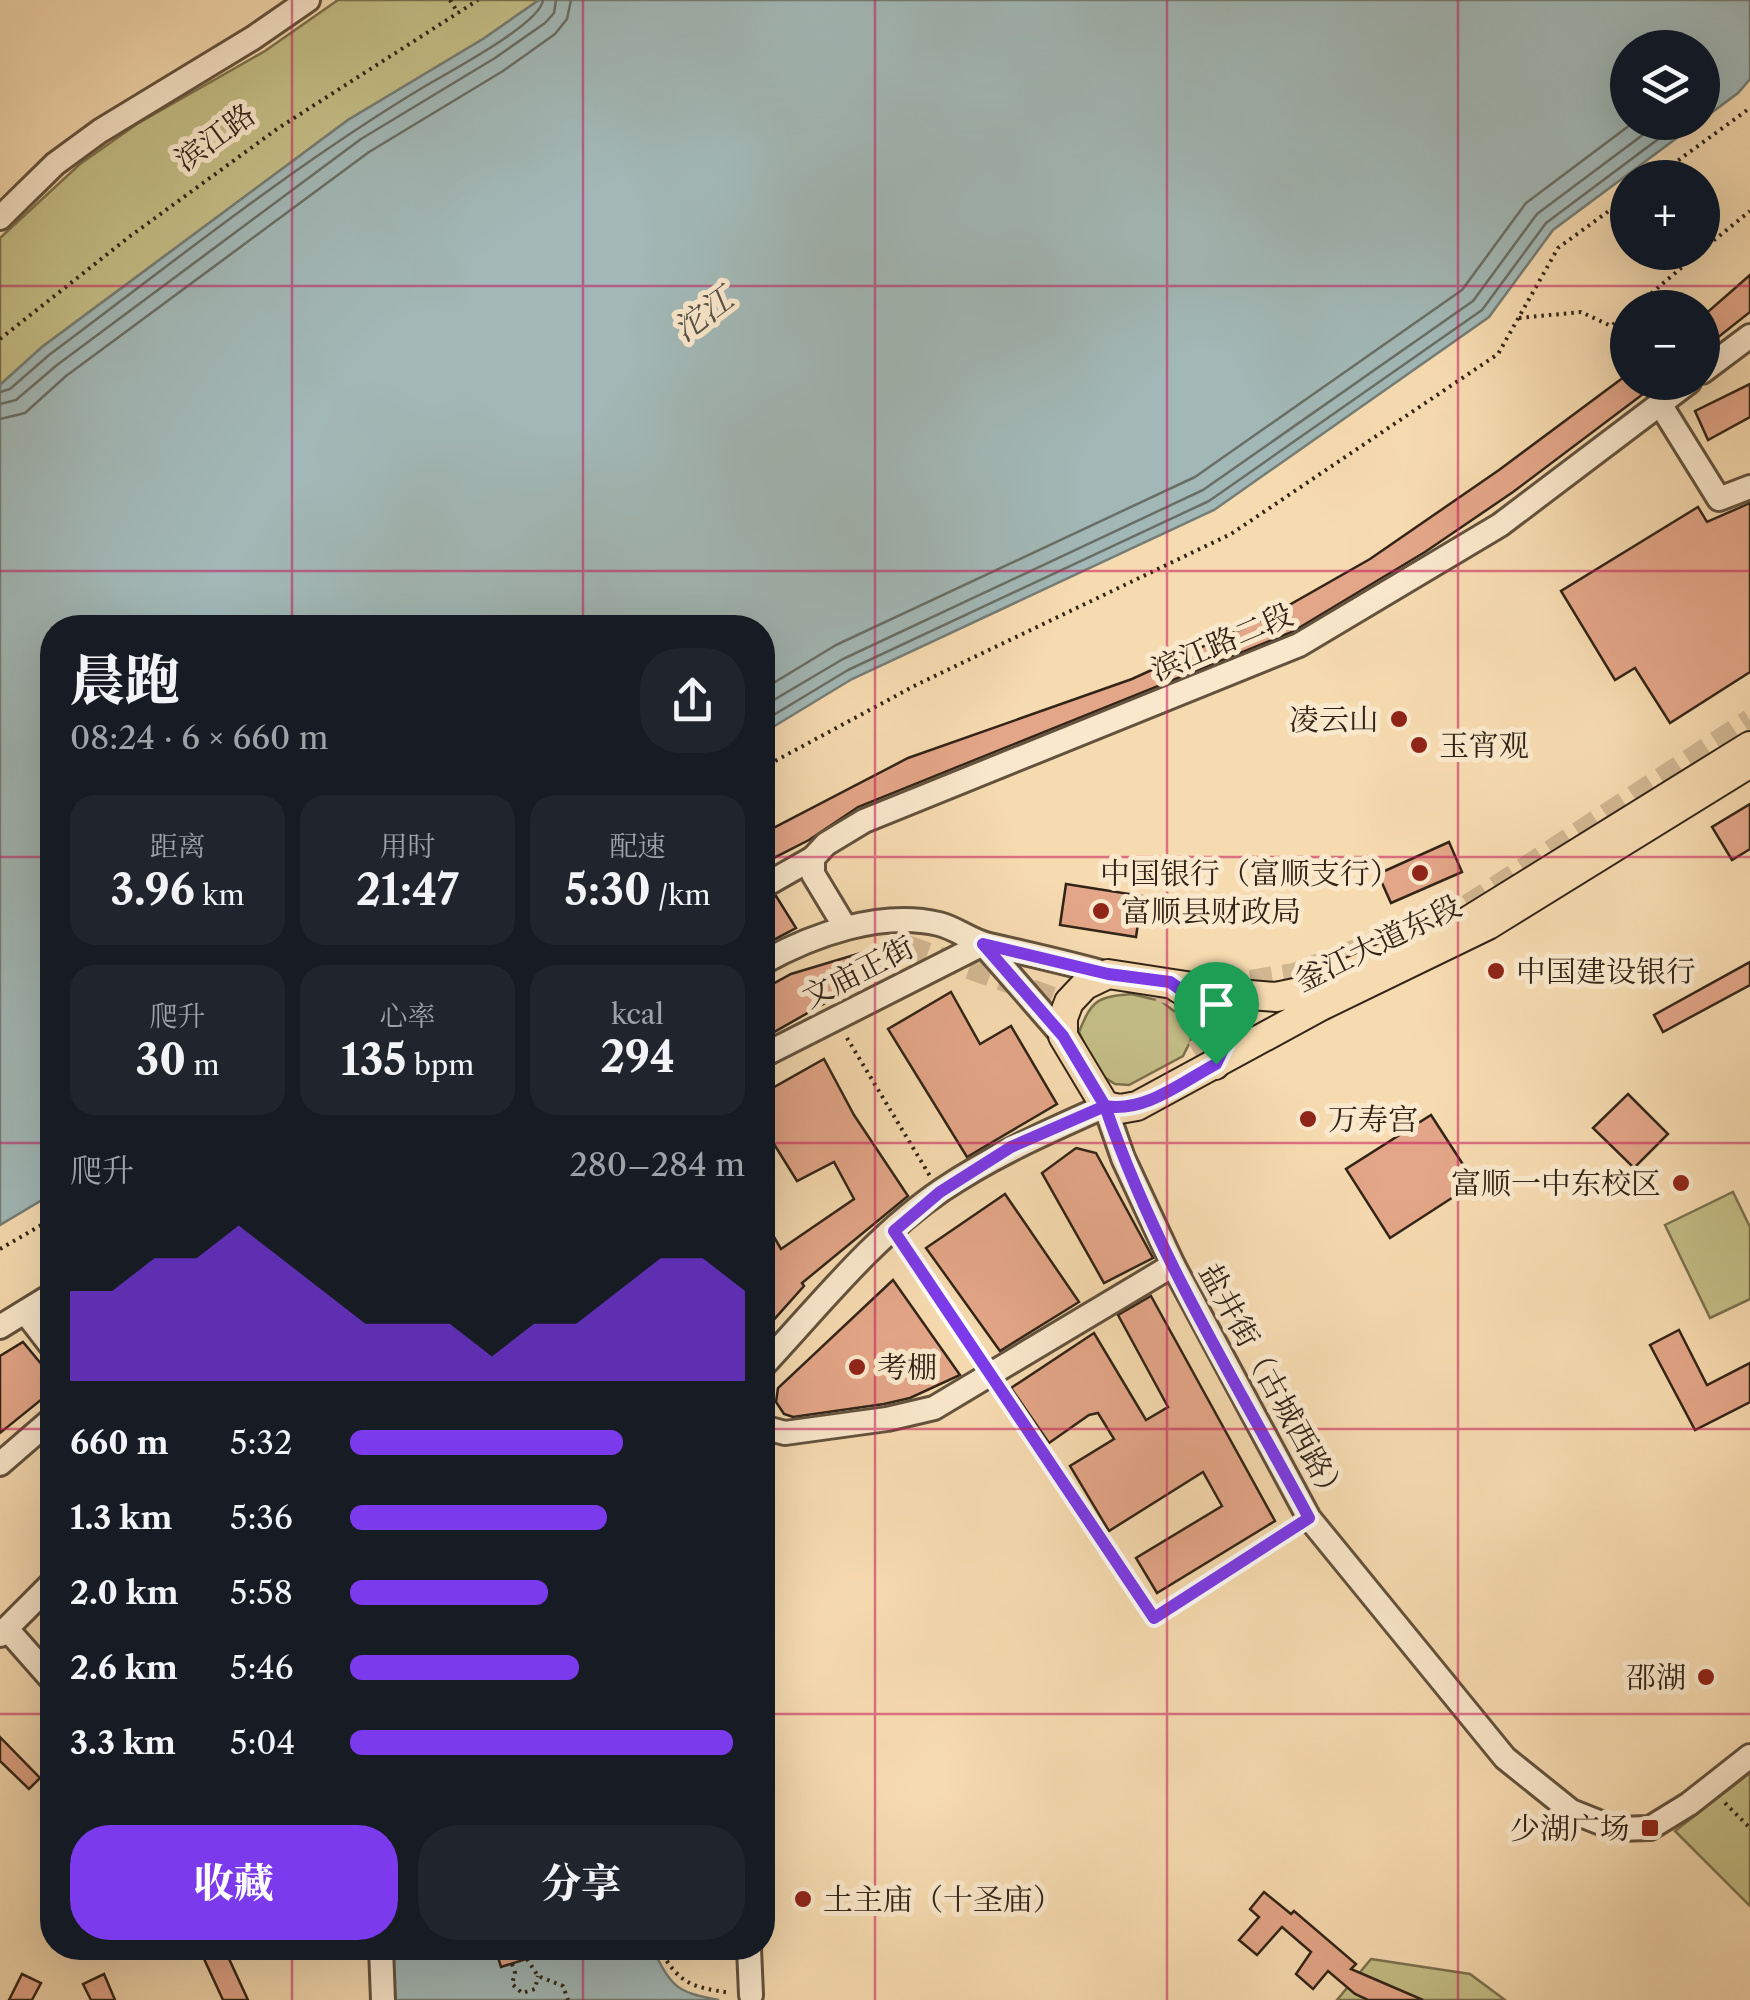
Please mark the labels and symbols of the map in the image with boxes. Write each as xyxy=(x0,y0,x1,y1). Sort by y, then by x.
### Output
street label: 滨江路 xyxy=(168,96,262,178)
water label: 沱江 xyxy=(666,277,743,349)
street label: 滨江路二段 xyxy=(1146,596,1298,688)
place label: 凌云山 xyxy=(1289,701,1379,738)
marker: 凌云山 xyxy=(1388,708,1410,730)
place label: 玉宵观 xyxy=(1439,727,1529,764)
marker: 玉宵观 xyxy=(1408,734,1430,756)
place label: 中国银行（富顺支行） xyxy=(1100,855,1400,892)
marker: 中国银行（富顺支行） xyxy=(1409,862,1431,884)
street label: 釜江大道东段 xyxy=(1289,887,1467,999)
place label: 富顺县财政局 xyxy=(1121,893,1301,930)
marker: 富顺县财政局 xyxy=(1090,900,1112,922)
street label: 文庙正街 xyxy=(796,928,920,1016)
place label: 中国建设银行 xyxy=(1516,953,1696,990)
marker: 中国建设银行 xyxy=(1485,960,1507,982)
pin xyxy=(1174,962,1259,1065)
place label: 万寿宫 xyxy=(1328,1101,1418,1138)
marker: 万寿宫 xyxy=(1297,1108,1319,1130)
place label: 富顺一中东校区 xyxy=(1451,1165,1661,1202)
marker: 富顺一中东校区 xyxy=(1670,1172,1692,1194)
street label: 盐井街（古城西路） xyxy=(1191,1257,1355,1511)
place label: 考棚 xyxy=(877,1349,937,1386)
marker: 考棚 xyxy=(846,1356,868,1378)
place label: 邵湖 xyxy=(1626,1659,1686,1696)
marker: 邵湖 xyxy=(1695,1666,1717,1688)
place label: 少湖广场 xyxy=(1510,1810,1630,1847)
marker: 少湖广场 xyxy=(1639,1817,1661,1839)
place label: 土主庙（十圣庙） xyxy=(823,1881,1063,1918)
marker: 土主庙（十圣庙） xyxy=(792,1888,814,1910)

